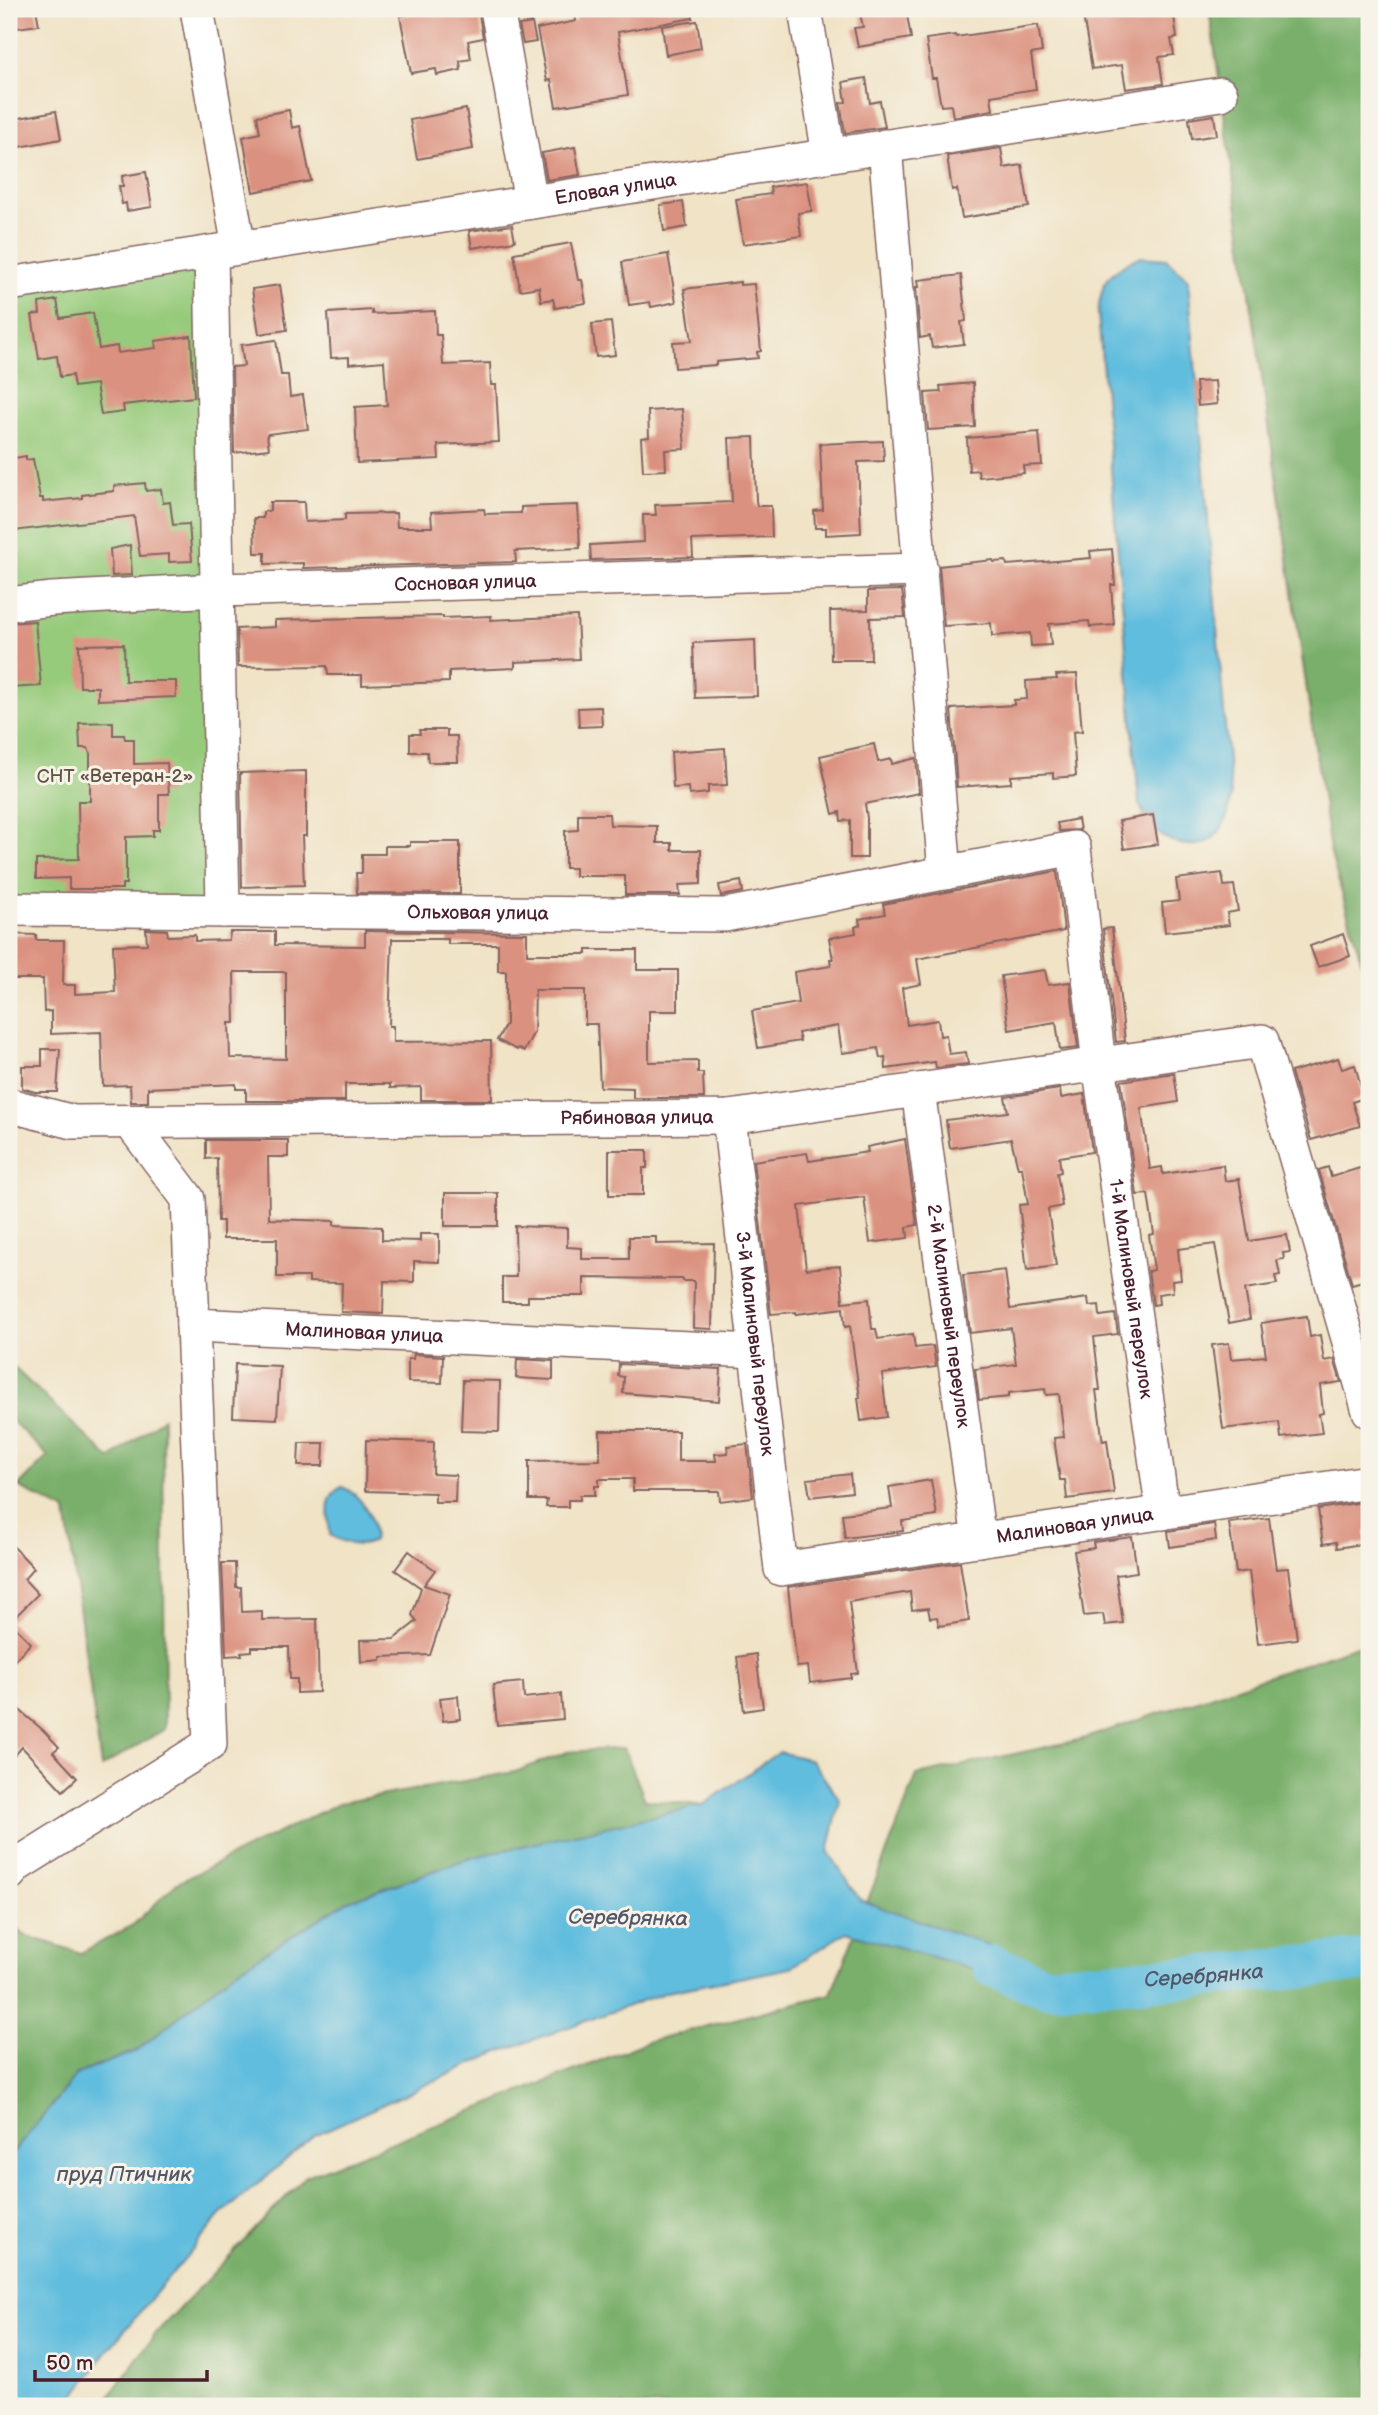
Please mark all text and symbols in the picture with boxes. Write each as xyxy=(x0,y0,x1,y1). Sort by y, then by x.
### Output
street label: Еловая улица xyxy=(553,168,678,210)
street label: Сосновая улица xyxy=(394,569,537,596)
park label: СНТ «Ветеран-2» xyxy=(37,765,193,788)
street label: Ольховая улица xyxy=(407,901,549,925)
street label: Рябиновая улица xyxy=(560,1106,714,1130)
street label: 1-й Малиновый переулок xyxy=(1104,1178,1158,1400)
street label: 2-й Малиновый переулок xyxy=(922,1203,975,1429)
street label: 3-й Малиновый переулок xyxy=(731,1230,779,1457)
street label: Малиновая улица xyxy=(285,1318,444,1348)
street label: Малиновая улица xyxy=(995,1503,1155,1549)
water label: Серебрянка xyxy=(568,1904,688,1932)
water label: Серебрянка xyxy=(1143,1958,1265,1992)
water label: пруд Птичник xyxy=(56,2162,192,2187)
scale bar xyxy=(35,2338,206,2382)
text: 50 m xyxy=(46,2351,93,2376)

